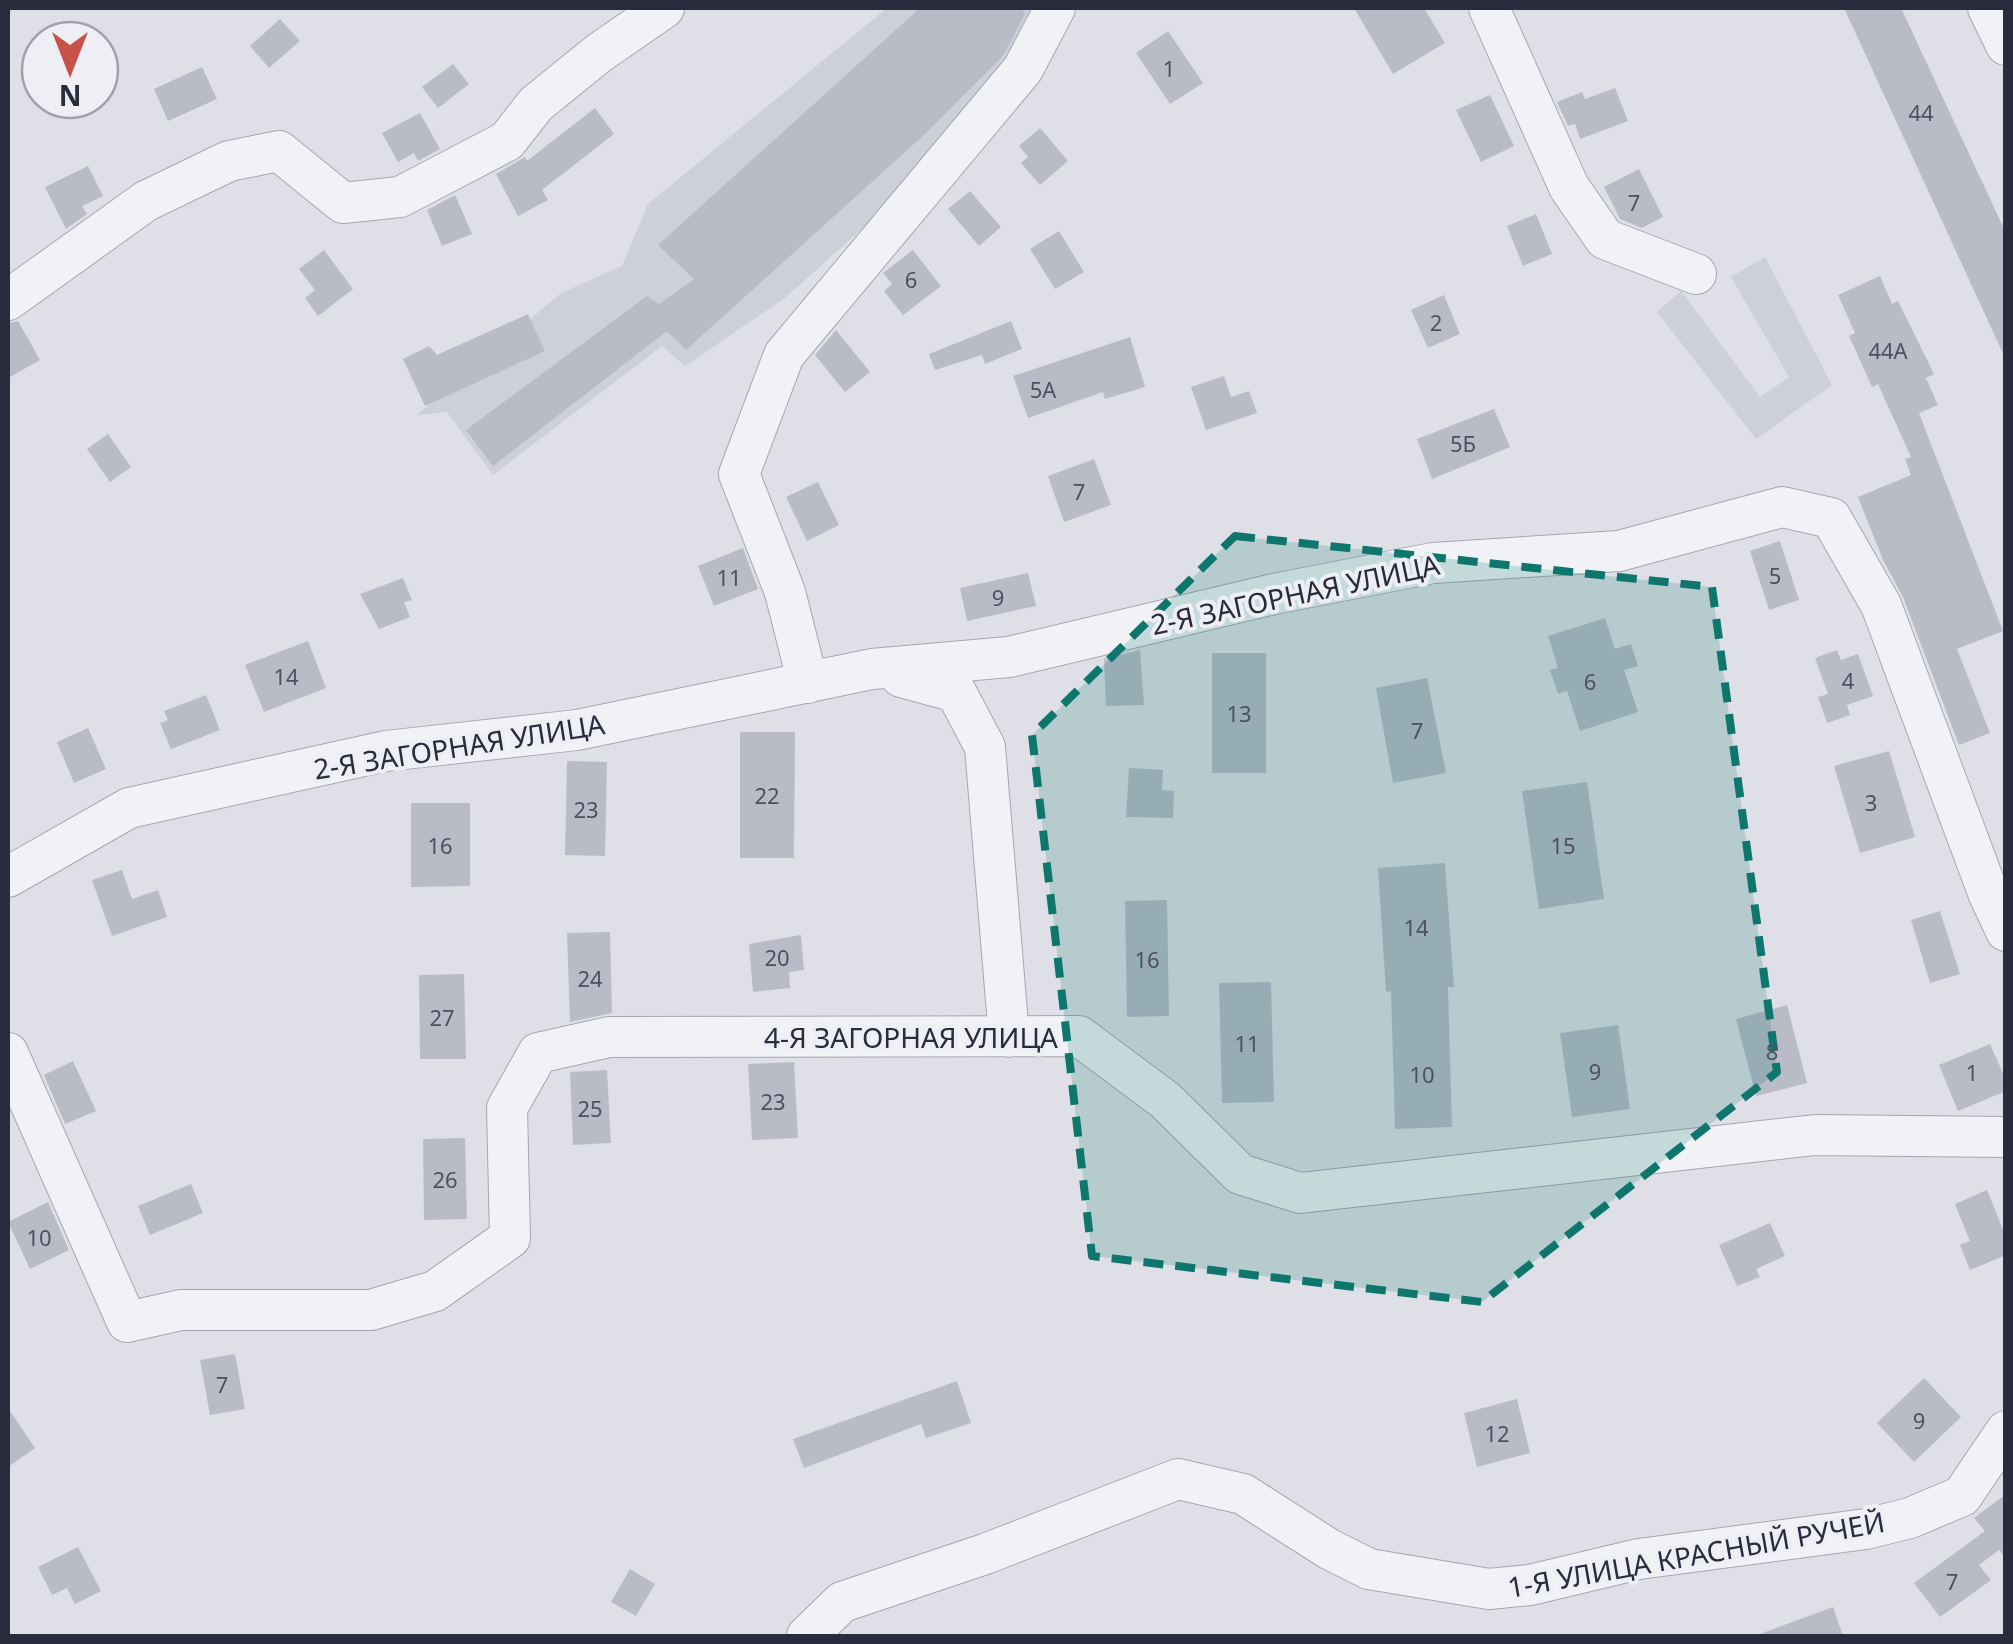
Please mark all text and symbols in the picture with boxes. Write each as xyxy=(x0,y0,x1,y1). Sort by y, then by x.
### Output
north arrow xyxy=(20,20,120,120)
house number: 1 xyxy=(1163,53,1175,83)
text: N xyxy=(59,77,81,115)
house number: 44 xyxy=(1908,97,1934,127)
house number: 7 xyxy=(1628,187,1640,217)
house number: 6 xyxy=(905,264,917,294)
house number: 2 xyxy=(1430,307,1442,337)
house number: 44А xyxy=(1868,335,1909,365)
house number: 5А xyxy=(1030,374,1057,404)
house number: 5Б xyxy=(1450,428,1476,458)
house number: 7 xyxy=(1073,476,1085,506)
street label: 2-Я ЗАГОРНАЯ УЛИЦА xyxy=(1147,545,1443,643)
house number: 5 xyxy=(1769,560,1781,590)
house number: 11 xyxy=(716,562,742,592)
house number: 9 xyxy=(992,582,1004,612)
house number: 14 xyxy=(273,661,299,691)
house number: 4 xyxy=(1842,665,1855,695)
house number: 6 xyxy=(1584,666,1596,696)
house number: 13 xyxy=(1226,698,1252,728)
street label: 2-Я ЗАГОРНАЯ УЛИЦА xyxy=(311,704,607,788)
house number: 7 xyxy=(1411,715,1423,745)
house number: 22 xyxy=(754,780,780,810)
house number: 3 xyxy=(1865,787,1877,817)
house number: 23 xyxy=(573,794,599,824)
house number: 16 xyxy=(427,830,453,860)
house number: 15 xyxy=(1550,830,1576,860)
house number: 14 xyxy=(1403,912,1429,942)
house number: 20 xyxy=(764,942,790,972)
house number: 16 xyxy=(1134,944,1160,974)
house number: 24 xyxy=(577,963,603,993)
house number: 27 xyxy=(429,1002,455,1032)
street label: 4-Я ЗАГОРНАЯ УЛИЦА xyxy=(764,1018,1058,1056)
house number: 11 xyxy=(1234,1028,1260,1058)
house number: 8 xyxy=(1766,1036,1778,1066)
house number: 9 xyxy=(1589,1056,1601,1086)
house number: 1 xyxy=(1966,1057,1978,1087)
house number: 10 xyxy=(1409,1059,1435,1089)
house number: 23 xyxy=(760,1086,786,1116)
house number: 25 xyxy=(577,1093,603,1123)
house number: 26 xyxy=(432,1164,458,1194)
house number: 10 xyxy=(26,1222,52,1252)
house number: 7 xyxy=(216,1369,228,1399)
house number: 9 xyxy=(1913,1405,1925,1435)
house number: 12 xyxy=(1484,1418,1510,1448)
street label: 1-Я УЛИЦА КРАСНЫЙ РУЧЕЙ xyxy=(1505,1502,1887,1606)
house number: 7 xyxy=(1946,1566,1958,1596)

